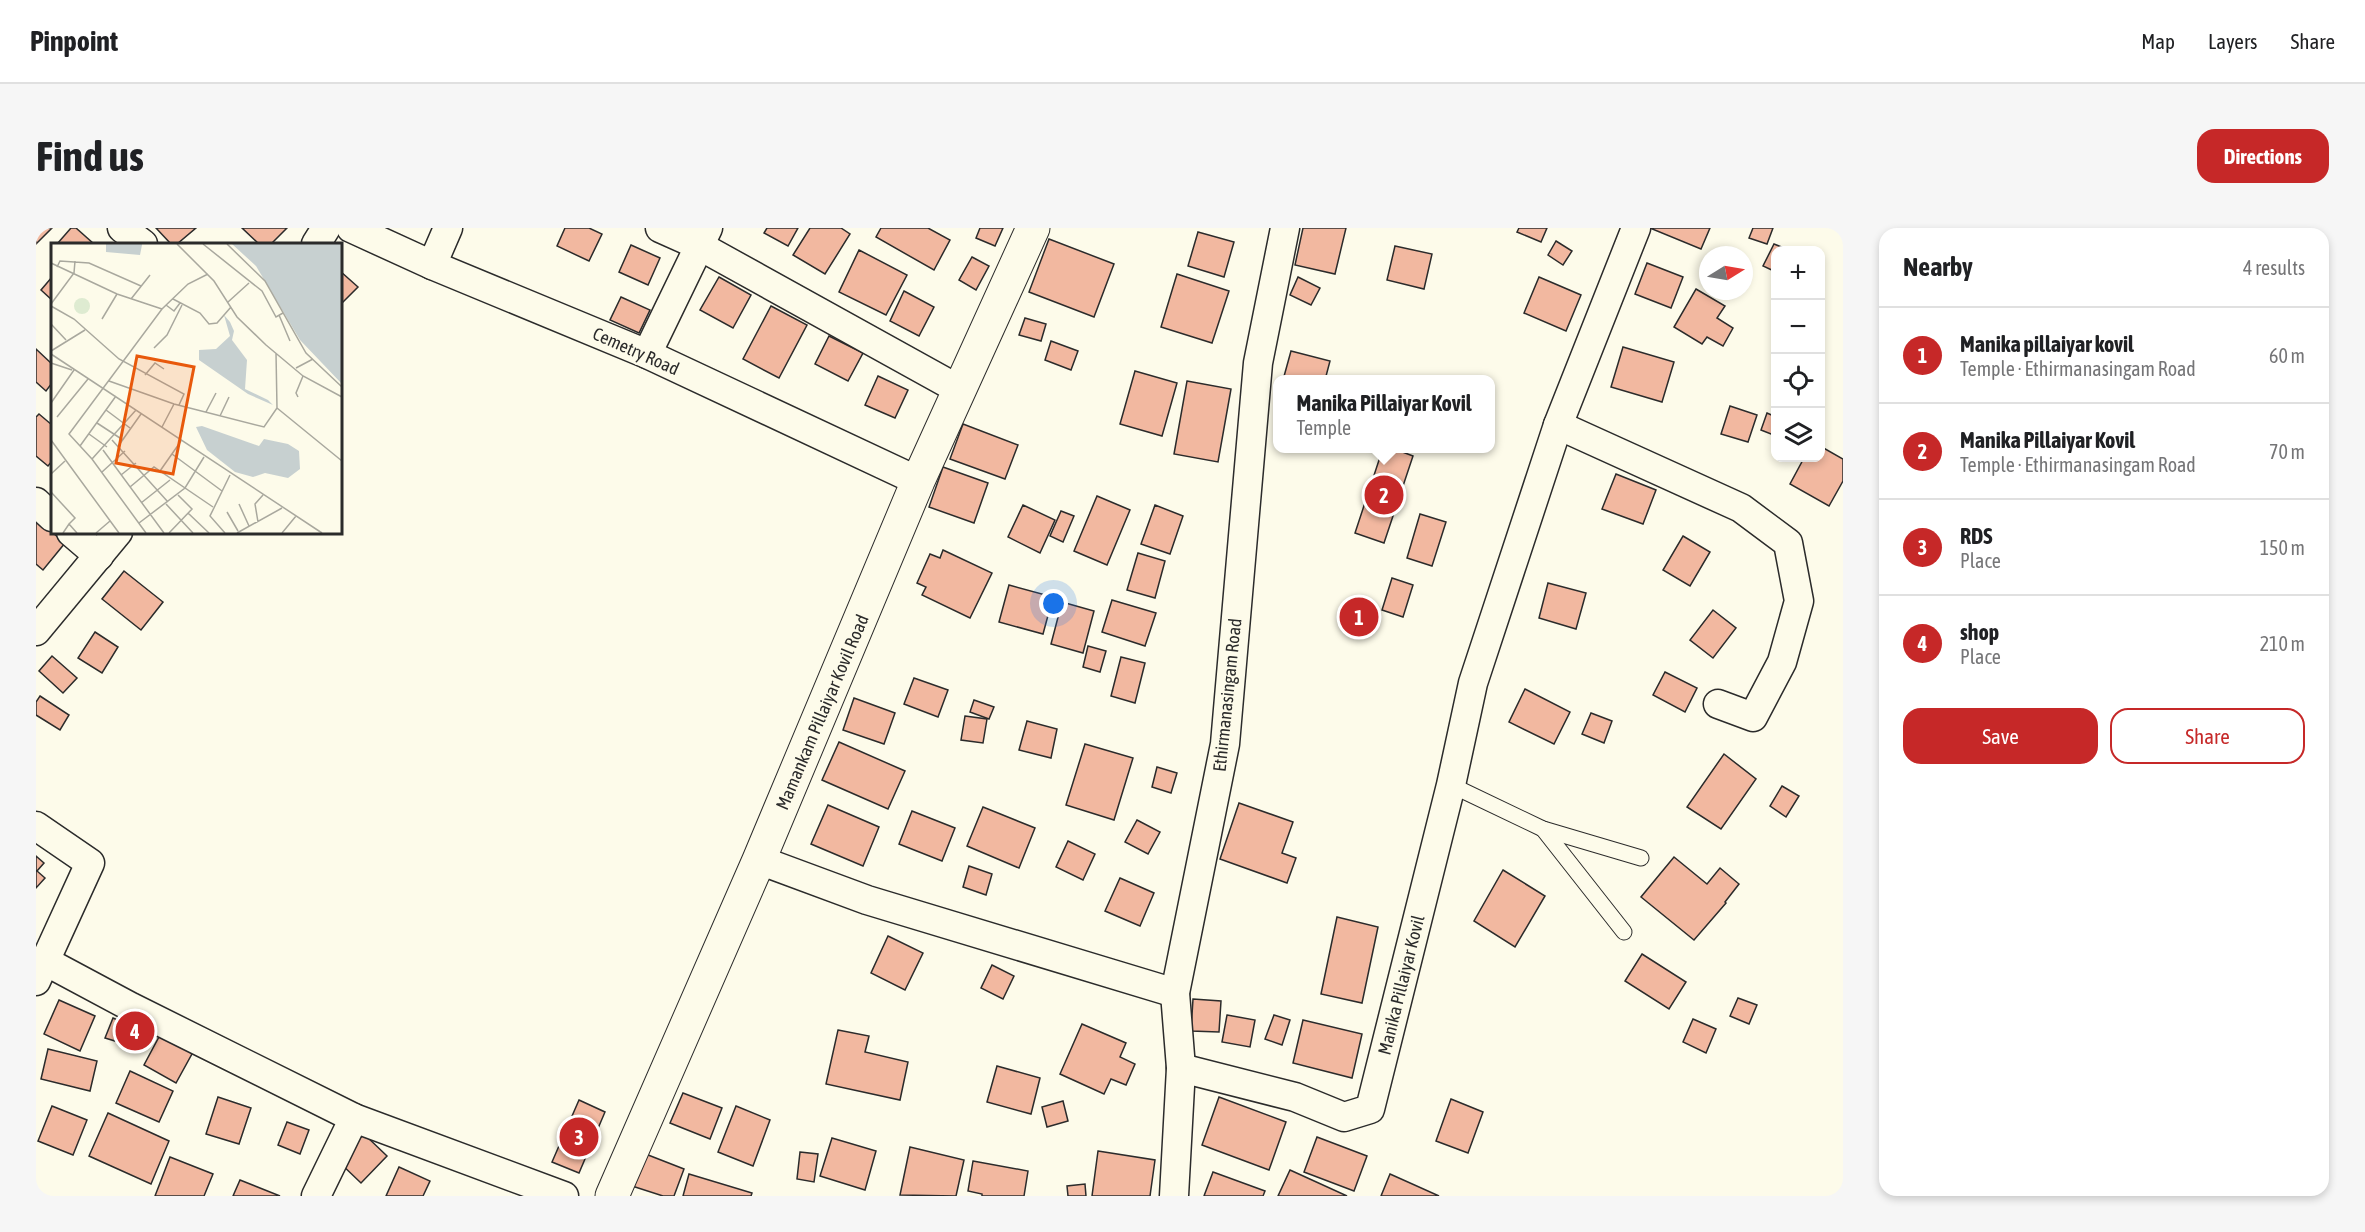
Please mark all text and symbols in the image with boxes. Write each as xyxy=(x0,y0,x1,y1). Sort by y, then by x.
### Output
text: Pinpoint xyxy=(30,25,118,57)
text: Map xyxy=(2141,29,2175,53)
text: Layers xyxy=(2208,29,2258,53)
text: Share xyxy=(2291,29,2335,53)
button: Directions xyxy=(2197,129,2329,183)
text: Find us xyxy=(36,132,144,180)
inset map xyxy=(51,243,342,534)
north arrow xyxy=(1699,246,1753,300)
map controls xyxy=(1771,246,1825,462)
button: + xyxy=(1771,246,1825,300)
text: Nearby xyxy=(1903,252,1973,282)
text: 4 results xyxy=(2243,256,2305,279)
button: − xyxy=(1771,300,1825,354)
street label: Cemetry Road xyxy=(590,323,682,379)
text: Manika pillaiyar kovil xyxy=(1960,331,2134,357)
text: 1 xyxy=(1918,344,1927,367)
text: 60 m xyxy=(2269,344,2305,367)
button: locate xyxy=(1771,354,1825,408)
text: Temple · Ethirmanasingam Road xyxy=(1960,357,2196,380)
popup xyxy=(1273,375,1495,453)
text: Manika Pillaiyar Kovil xyxy=(1296,390,1472,416)
button: layers xyxy=(1771,408,1825,462)
text: Temple xyxy=(1296,416,1351,439)
text: Manika Pillaiyar Kovil xyxy=(1960,427,2135,453)
text: 2 xyxy=(1918,440,1927,463)
text: 70 m xyxy=(2269,440,2305,463)
text: Temple · Ethirmanasingam Road xyxy=(1960,453,2196,476)
pin: 2 xyxy=(1364,472,1404,518)
text: RDS xyxy=(1960,523,1993,549)
text: 3 xyxy=(1918,536,1927,559)
text: 150 m xyxy=(2260,536,2305,559)
text: Place xyxy=(1960,549,2001,572)
your location xyxy=(1039,589,1068,618)
pin: 1 xyxy=(1340,594,1378,640)
street label: Mamankam Pillaiyar Kovil Road xyxy=(771,611,873,813)
street label: Ethirmanasingam Road xyxy=(1208,617,1246,773)
text: shop xyxy=(1960,619,1999,645)
text: 4 xyxy=(1918,632,1927,655)
text: 210 m xyxy=(2260,632,2305,655)
text: Place xyxy=(1960,645,2001,668)
button: Save xyxy=(1903,708,2098,764)
button: Share xyxy=(2110,708,2305,764)
street label: Manika Pillaiyar Kovil xyxy=(1373,913,1429,1057)
pin: 4 xyxy=(116,1008,154,1054)
pin: 3 xyxy=(560,1114,598,1160)

